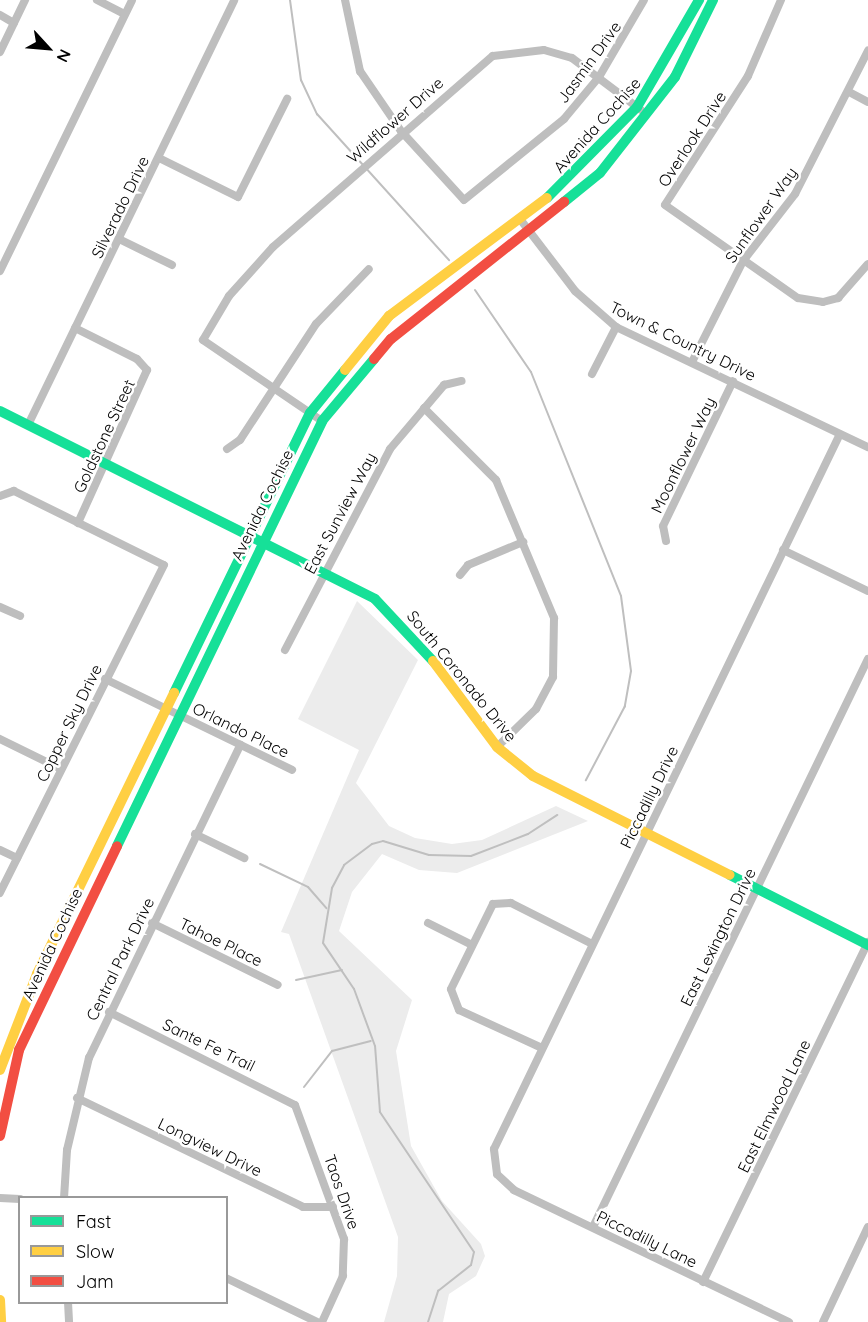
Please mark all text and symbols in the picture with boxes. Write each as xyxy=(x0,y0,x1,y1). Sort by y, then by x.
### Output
street label: Jasmin Drive xyxy=(553,17,625,107)
north arrow xyxy=(18,18,78,78)
text: N xyxy=(53,46,76,66)
street label: Wildflower Drive xyxy=(343,73,447,167)
street label: Avenida Cochise xyxy=(549,74,645,176)
street label: Overlook Drive xyxy=(654,88,730,190)
street label: Silverado Drive xyxy=(87,153,153,261)
street label: Sunflower Way xyxy=(721,164,801,266)
street label: Town & Country Drive xyxy=(607,297,759,385)
street label: Goldstone Street xyxy=(69,376,139,496)
street label: Moonflower Way xyxy=(647,394,719,516)
street label: Avenida Cochise xyxy=(227,446,297,564)
street label: East Sunview Way xyxy=(300,449,380,577)
street label: South Coronado Drive xyxy=(403,606,521,746)
street label: Copper Sky Drive xyxy=(32,661,106,785)
street label: Orlando Place xyxy=(190,698,292,762)
street label: Piccadilly Drive xyxy=(616,743,682,851)
street label: East Lexington Drive xyxy=(676,865,760,1009)
street label: Avenida Cochise xyxy=(18,885,86,1003)
street label: Central Park Drive xyxy=(82,894,158,1024)
street label: Tahoe Place xyxy=(176,914,266,970)
street label: Sante Fe Trail xyxy=(160,1014,258,1076)
street label: East Elmwood Lane xyxy=(734,1036,814,1176)
street label: Longview Drive xyxy=(155,1114,265,1180)
street label: Taos Drive xyxy=(320,1152,364,1232)
legend xyxy=(18,1196,228,1304)
street label: Piccadilly Lane xyxy=(594,1206,700,1272)
text: Fast xyxy=(76,1210,111,1233)
text: Slow xyxy=(76,1240,114,1263)
text: Jam xyxy=(76,1270,114,1293)

